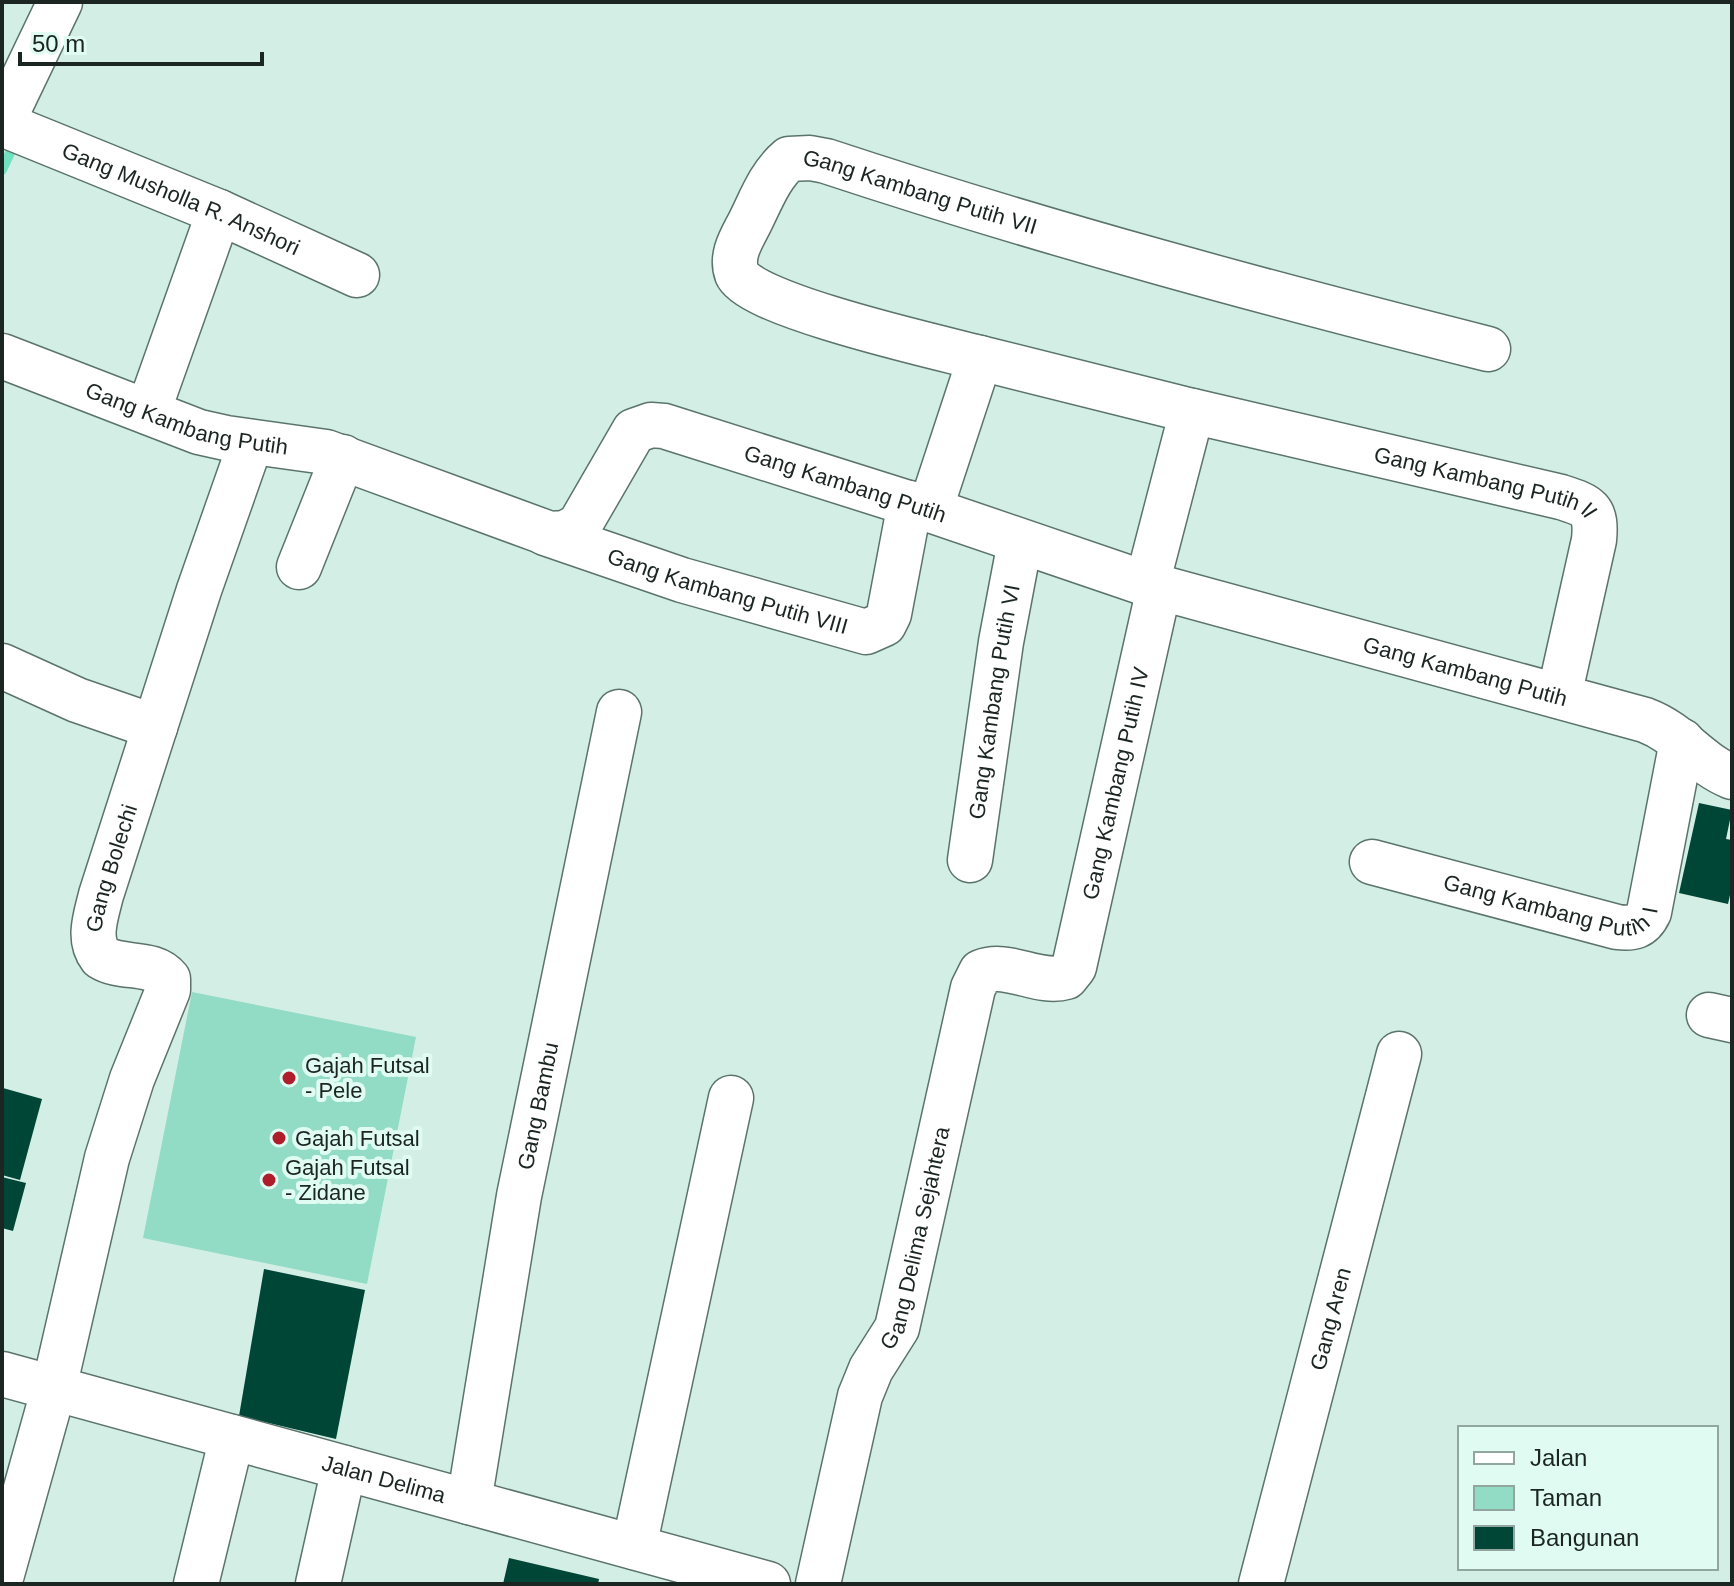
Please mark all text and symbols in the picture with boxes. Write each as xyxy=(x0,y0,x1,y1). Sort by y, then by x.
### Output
scale bar xyxy=(20,16,262,66)
text: 50 m xyxy=(32,30,85,57)
street label: Gang Musholla R. Anshori xyxy=(58,138,304,260)
street label: Gang Kambang Putih VII xyxy=(801,145,1040,239)
street label: Gang Kambang Putih xyxy=(82,377,290,460)
street label: Gang Kambang Putih xyxy=(741,440,949,528)
street label: Gang Kambang Putih II xyxy=(1372,442,1603,522)
street label: Gang Kambang Putih VIII xyxy=(604,543,851,639)
street label: Gang Kambang Putih VI xyxy=(964,582,1025,821)
street label: Gang Kambang Putih xyxy=(1360,632,1570,711)
street label: Gang Kambang Putih IV xyxy=(1077,665,1154,902)
street label: Gang Bolechi xyxy=(81,801,142,934)
street label: Gang Kambang Putih I xyxy=(1441,870,1663,941)
street label: Gang Bambu xyxy=(513,1040,563,1172)
place label: Gajah Futsal - Pele xyxy=(305,1053,430,1103)
marker: Gajah Futsal - Pele xyxy=(280,1069,298,1087)
street label: Gang Delima Sejahtera xyxy=(875,1123,955,1354)
place label: Gajah Futsal xyxy=(295,1126,420,1151)
marker: Gajah Futsal xyxy=(270,1129,288,1147)
place label: Gajah Futsal - Zidane xyxy=(285,1155,410,1205)
marker: Gajah Futsal - Zidane xyxy=(260,1171,278,1189)
street label: Gang Aren xyxy=(1305,1265,1356,1373)
legend xyxy=(1458,1426,1718,1570)
text: Jalan xyxy=(1530,1444,1587,1471)
street label: Jalan Delima xyxy=(319,1450,449,1508)
text: Taman xyxy=(1530,1484,1602,1511)
text: Bangunan xyxy=(1530,1524,1639,1551)

